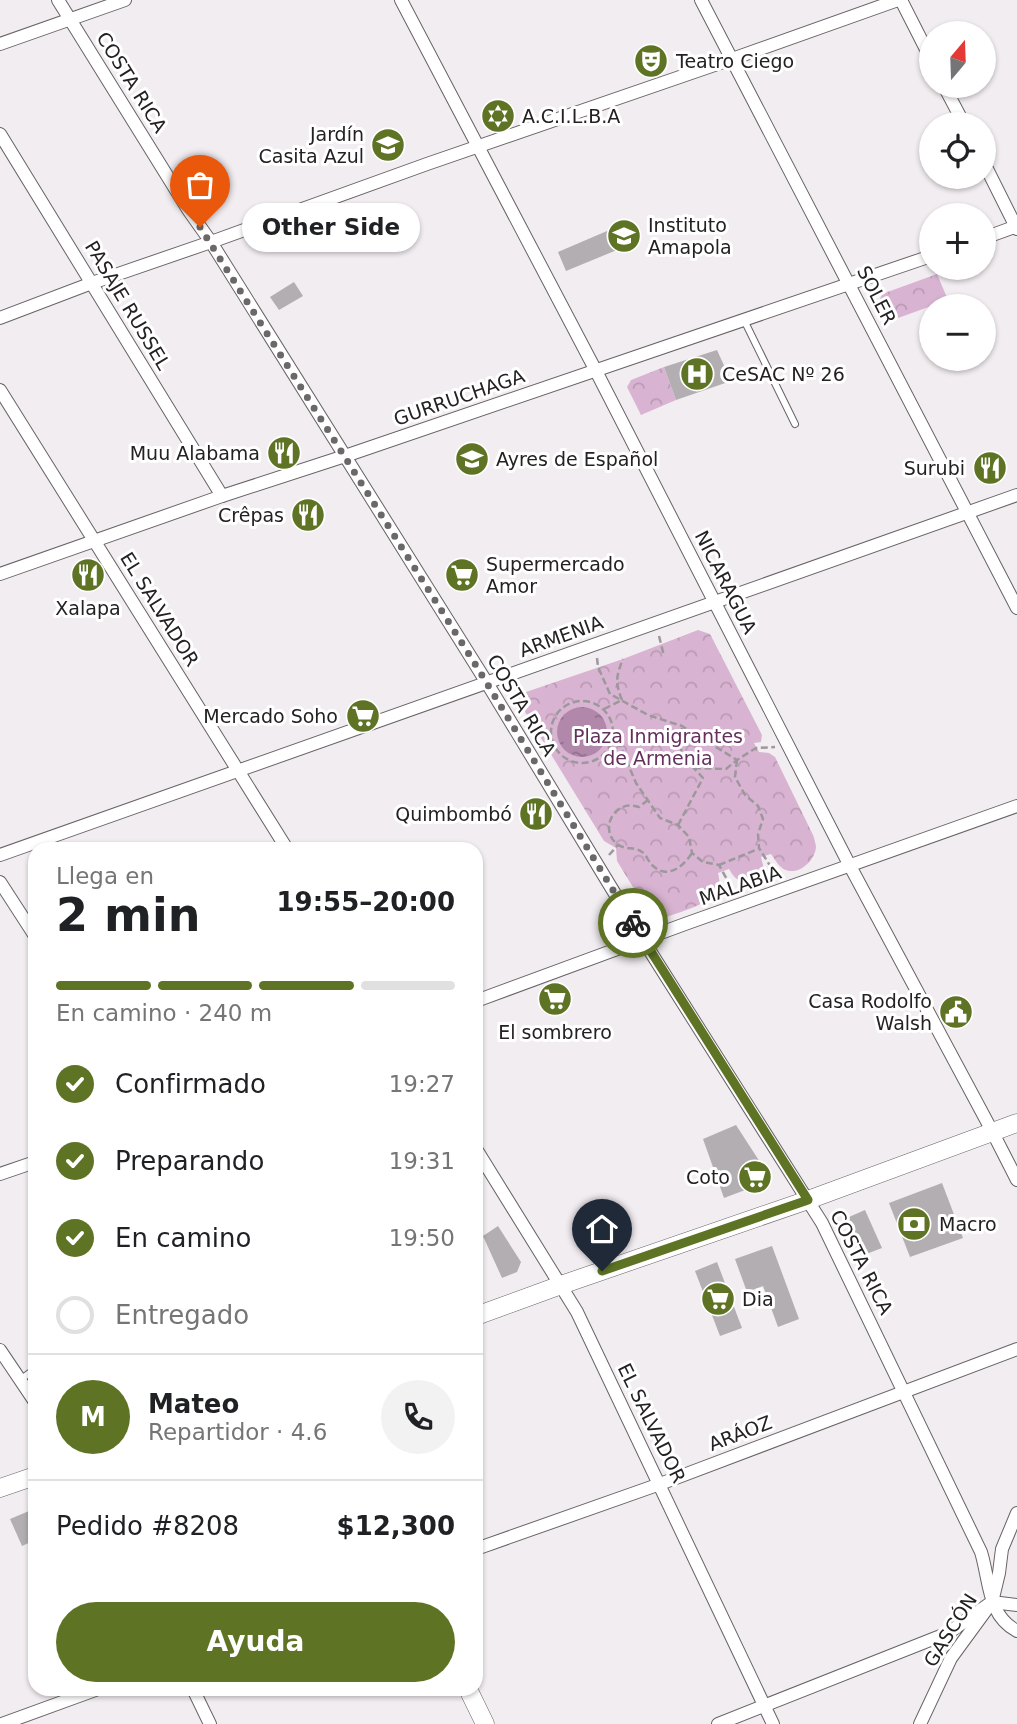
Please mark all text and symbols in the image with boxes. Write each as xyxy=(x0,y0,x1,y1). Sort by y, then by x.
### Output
north arrow xyxy=(919,21,996,98)
map controls xyxy=(919,21,996,371)
street label: COSTA RICA xyxy=(92,28,172,136)
theatre icon: Teatro Ciego xyxy=(632,42,670,80)
place label: Teatro Ciego xyxy=(675,50,794,72)
synagogue icon: A.C.I.L.B.A xyxy=(479,97,517,135)
place label: A.C.I.L.B.A xyxy=(522,105,620,127)
button: locate xyxy=(919,112,996,189)
place label: Jardín Casita Azul xyxy=(258,123,364,167)
school or university icon: Jardín Casita Azul xyxy=(369,126,407,164)
pin xyxy=(170,155,230,227)
icon: bag xyxy=(181,166,219,204)
callout: Other Side xyxy=(242,202,420,252)
button: + xyxy=(919,203,996,280)
text: Other Side xyxy=(262,214,400,240)
place label: Instituto Amapola xyxy=(648,214,732,258)
school or university icon: Instituto Amapola xyxy=(605,217,643,255)
street label: PASAJE RUSSEL xyxy=(81,237,175,374)
street label: SOLER xyxy=(853,262,901,328)
button: − xyxy=(919,294,996,371)
hospital icon: CeSAC Nº 26 xyxy=(678,355,716,393)
place label: CeSAC Nº 26 xyxy=(722,363,845,385)
street label: GURRUCHAGA xyxy=(391,364,527,430)
restaurant icon: Muu Alabama xyxy=(265,434,303,472)
school or university icon: Ayres de Español xyxy=(453,440,491,478)
place label: Muu Alabama xyxy=(130,442,260,464)
place label: Ayres de Español xyxy=(496,448,658,470)
restaurant icon: Surubi xyxy=(971,449,1009,487)
place label: Surubi xyxy=(904,457,965,479)
restaurant icon: Crêpas xyxy=(289,496,327,534)
place label: Crêpas xyxy=(218,504,284,526)
street label: NICARAGUA xyxy=(691,527,761,637)
street label: EL SALVADOR xyxy=(116,548,204,670)
place label: Supermercado Amor xyxy=(486,553,625,597)
restaurant icon: Xalapa xyxy=(69,556,107,594)
supermarket icon: Supermercado Amor xyxy=(443,556,481,594)
place label: Xalapa xyxy=(55,597,121,619)
street label: ARMENIA xyxy=(516,611,606,661)
street label: COSTA RICA xyxy=(483,650,561,760)
supermarket icon: Mercado Soho xyxy=(344,697,382,735)
place label: Mercado Soho xyxy=(203,705,338,727)
park label: Plaza Inmigrantes de Armenia xyxy=(573,725,743,769)
restaurant icon: Quimbombó xyxy=(517,795,555,833)
place label: Quimbombó xyxy=(395,803,512,825)
street label: MALABIA xyxy=(696,861,784,909)
text: Llega en xyxy=(56,863,154,889)
text: 19:55–20:00 xyxy=(276,887,455,917)
text: 2 min xyxy=(56,888,200,942)
courier xyxy=(598,888,668,958)
icon: bike xyxy=(614,904,652,942)
supermarket icon: El sombrero xyxy=(536,980,574,1018)
place label: Casa Rodolfo Walsh xyxy=(808,990,932,1034)
public building icon: Casa Rodolfo Walsh xyxy=(937,993,975,1031)
text: En camino · 240 m xyxy=(56,1000,272,1026)
place label: El sombrero xyxy=(498,1021,612,1043)
icon: check xyxy=(56,1065,94,1103)
text: Confirmado xyxy=(115,1069,266,1099)
text: 19:27 xyxy=(389,1071,455,1097)
icon: check xyxy=(56,1142,94,1180)
text: Preparando xyxy=(115,1146,264,1176)
text: 19:31 xyxy=(389,1148,455,1174)
supermarket icon: Coto xyxy=(736,1158,774,1196)
place label: Coto xyxy=(686,1166,730,1188)
pin xyxy=(572,1199,632,1271)
bank icon: Macro xyxy=(895,1205,933,1243)
street label: COSTA RICA xyxy=(826,1206,898,1318)
icon: home xyxy=(583,1210,621,1248)
place label: Macro xyxy=(939,1213,997,1235)
icon: check xyxy=(56,1219,94,1257)
text: En camino xyxy=(115,1223,251,1253)
text: 19:50 xyxy=(389,1225,455,1251)
supermarket icon: Dia xyxy=(699,1280,737,1318)
place label: Dia xyxy=(742,1288,774,1310)
text: Entregado xyxy=(115,1300,249,1330)
street label: EL SALVADOR xyxy=(614,1360,690,1486)
button: phone xyxy=(381,1380,455,1454)
text: Mateo xyxy=(148,1389,239,1419)
text: M xyxy=(80,1402,106,1432)
street label: ARÁOZ xyxy=(705,1411,775,1455)
text: Repartidor · 4.6 xyxy=(148,1419,327,1445)
text: Pedido #8208 xyxy=(56,1511,239,1541)
text: $12,300 xyxy=(337,1511,455,1541)
street label: GASCÓN xyxy=(918,1589,981,1671)
button: Ayuda xyxy=(56,1602,455,1682)

